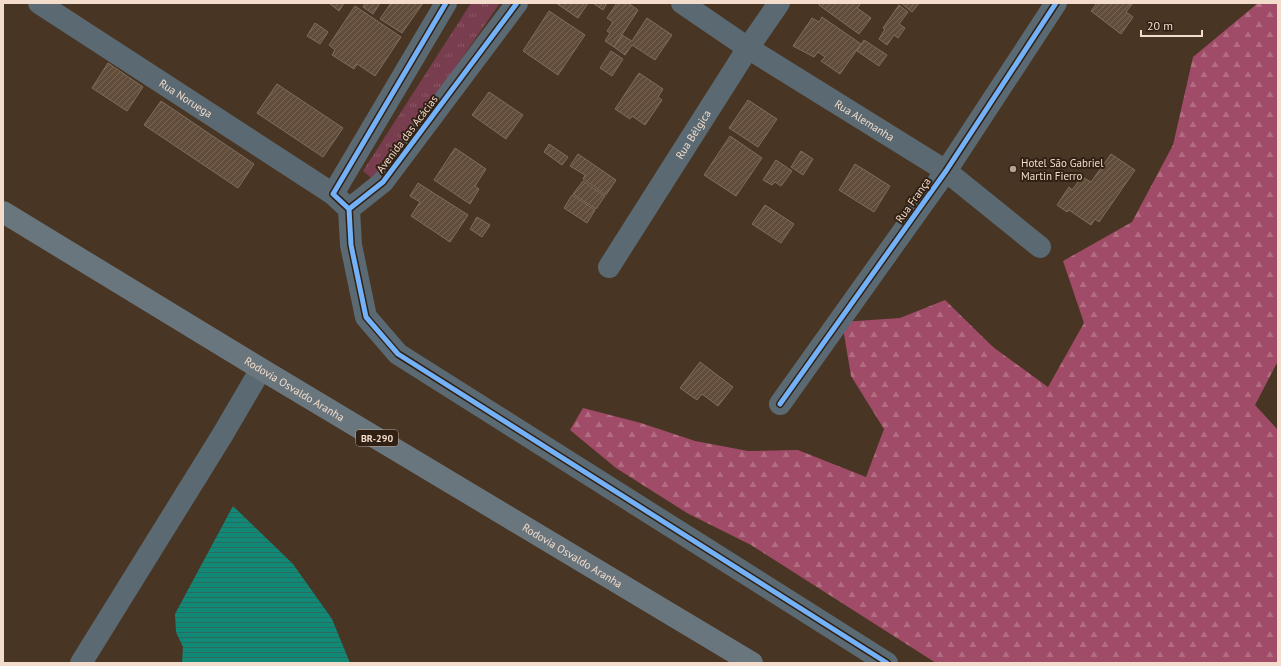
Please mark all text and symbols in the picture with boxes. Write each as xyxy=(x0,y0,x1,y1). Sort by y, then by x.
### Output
scale bar xyxy=(1141,12,1202,38)
text: 20 m xyxy=(1147,18,1173,33)
street label: Rua Noruega xyxy=(157,76,215,121)
street label: Avenida das Acácias xyxy=(373,92,441,176)
street label: Rua Alemanha xyxy=(832,97,897,144)
street label: Rua Bélgica xyxy=(672,107,714,162)
place label: Hotel São Gabriel Martin Fierro xyxy=(1021,156,1104,183)
marker: Hotel São Gabriel Martin Fierro xyxy=(1008,164,1018,174)
street label: Rua França xyxy=(892,175,934,225)
street label: Rodovia Osvaldo Aranha xyxy=(242,354,347,424)
road number: BR-290 xyxy=(356,430,398,446)
street label: Rodovia Osvaldo Aranha xyxy=(520,520,625,591)

